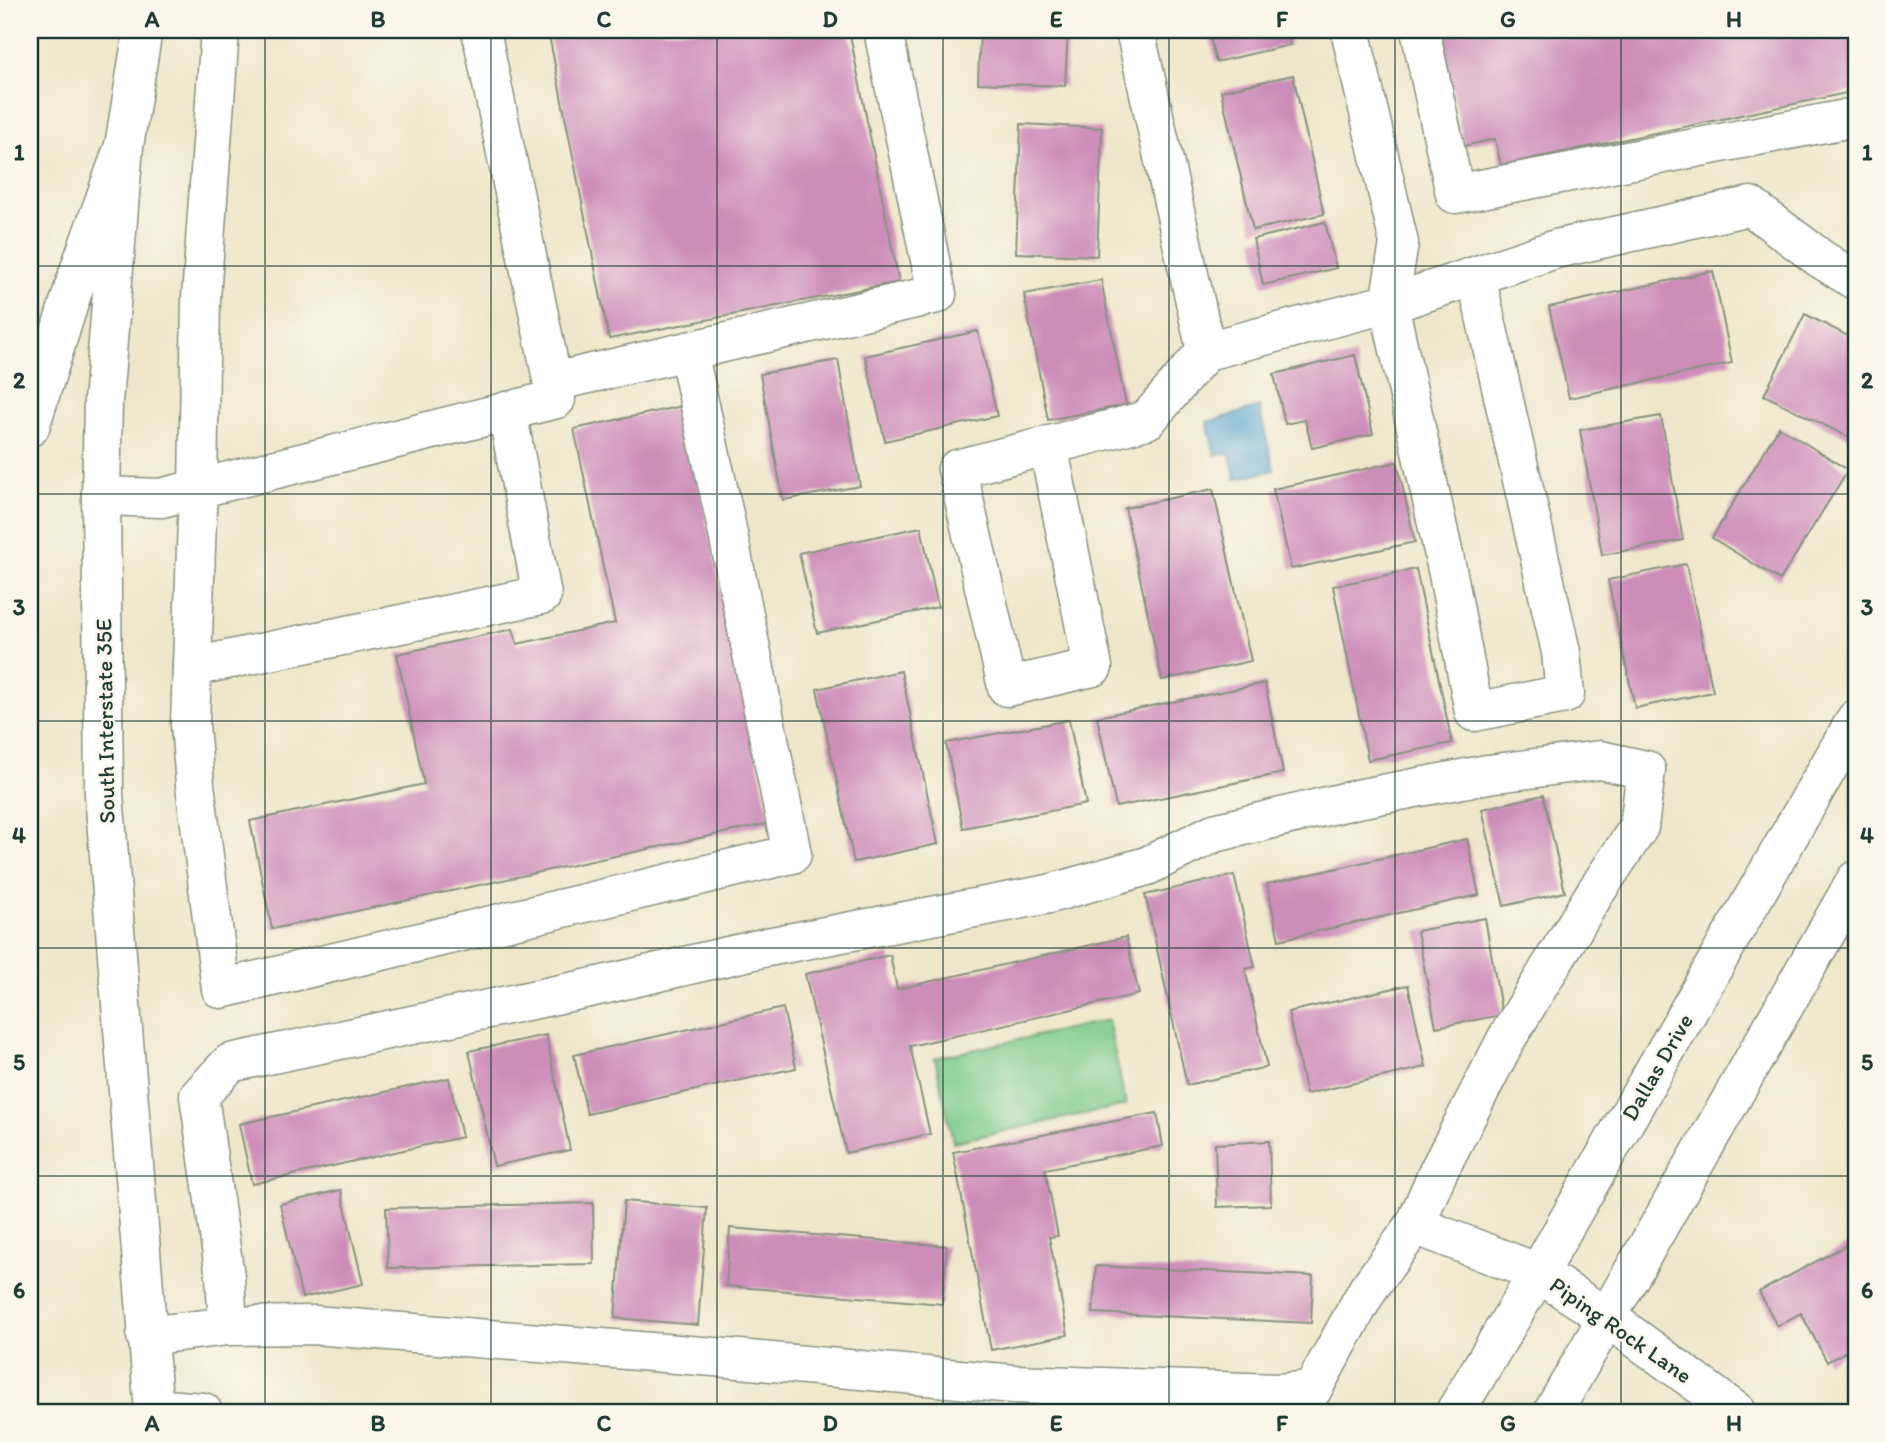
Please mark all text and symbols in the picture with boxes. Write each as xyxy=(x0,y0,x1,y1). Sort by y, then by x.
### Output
text: A xyxy=(144,5,160,33)
text: B xyxy=(371,5,386,33)
text: C xyxy=(597,5,612,33)
text: D xyxy=(822,5,838,33)
text: E xyxy=(1050,5,1063,33)
text: F xyxy=(1276,5,1289,33)
text: G xyxy=(1500,5,1516,33)
text: H xyxy=(1726,5,1742,33)
text: 1 xyxy=(14,138,25,166)
text: 1 xyxy=(1862,138,1873,166)
text: 2 xyxy=(13,366,26,394)
text: 2 xyxy=(1861,366,1874,394)
text: 3 xyxy=(13,593,26,621)
text: 3 xyxy=(1861,593,1874,621)
street label: South Interstate 35E xyxy=(89,618,121,824)
text: 4 xyxy=(12,821,26,849)
text: 4 xyxy=(1860,821,1874,849)
street label: Dallas Drive xyxy=(1615,1009,1699,1125)
text: 5 xyxy=(13,1048,25,1076)
text: 5 xyxy=(1861,1048,1873,1076)
street label: Piping Rock Lane xyxy=(1545,1271,1697,1389)
text: 6 xyxy=(13,1276,25,1304)
text: 6 xyxy=(1861,1276,1873,1304)
text: A xyxy=(144,1409,160,1437)
text: B xyxy=(371,1409,386,1437)
text: C xyxy=(597,1409,612,1437)
text: D xyxy=(822,1409,838,1437)
text: E xyxy=(1050,1409,1063,1437)
text: F xyxy=(1276,1409,1289,1437)
text: G xyxy=(1500,1409,1516,1437)
text: H xyxy=(1726,1409,1742,1437)

